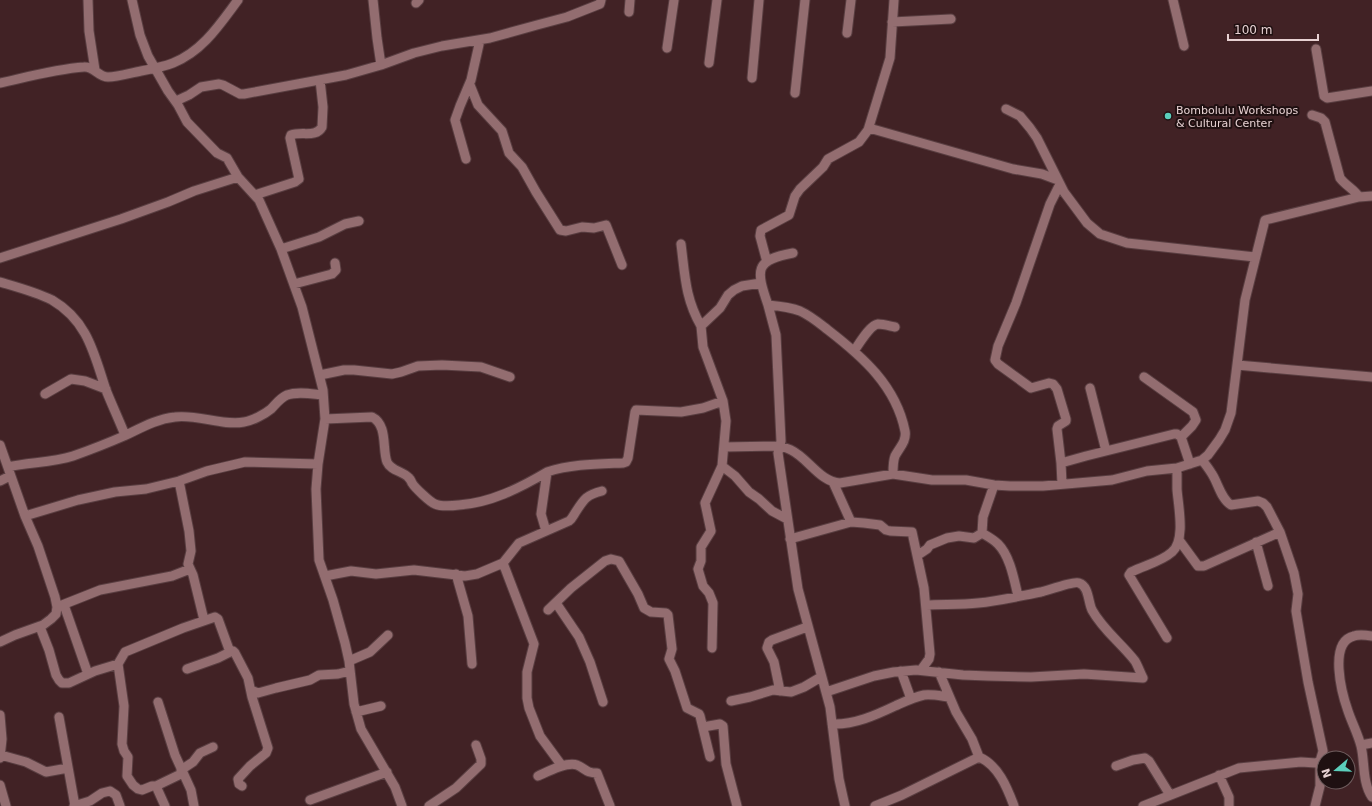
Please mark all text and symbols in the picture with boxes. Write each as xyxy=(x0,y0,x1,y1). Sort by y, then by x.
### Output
scale bar xyxy=(1228,16,1318,42)
text: 100 m xyxy=(1234,23,1272,37)
place label: Bombolulu Workshops & Cultural Center xyxy=(1176,104,1299,130)
marker: Bombolulu Workshops & Cultural Center xyxy=(1163,111,1173,121)
north arrow xyxy=(1316,750,1356,790)
text: N xyxy=(1319,767,1335,780)

